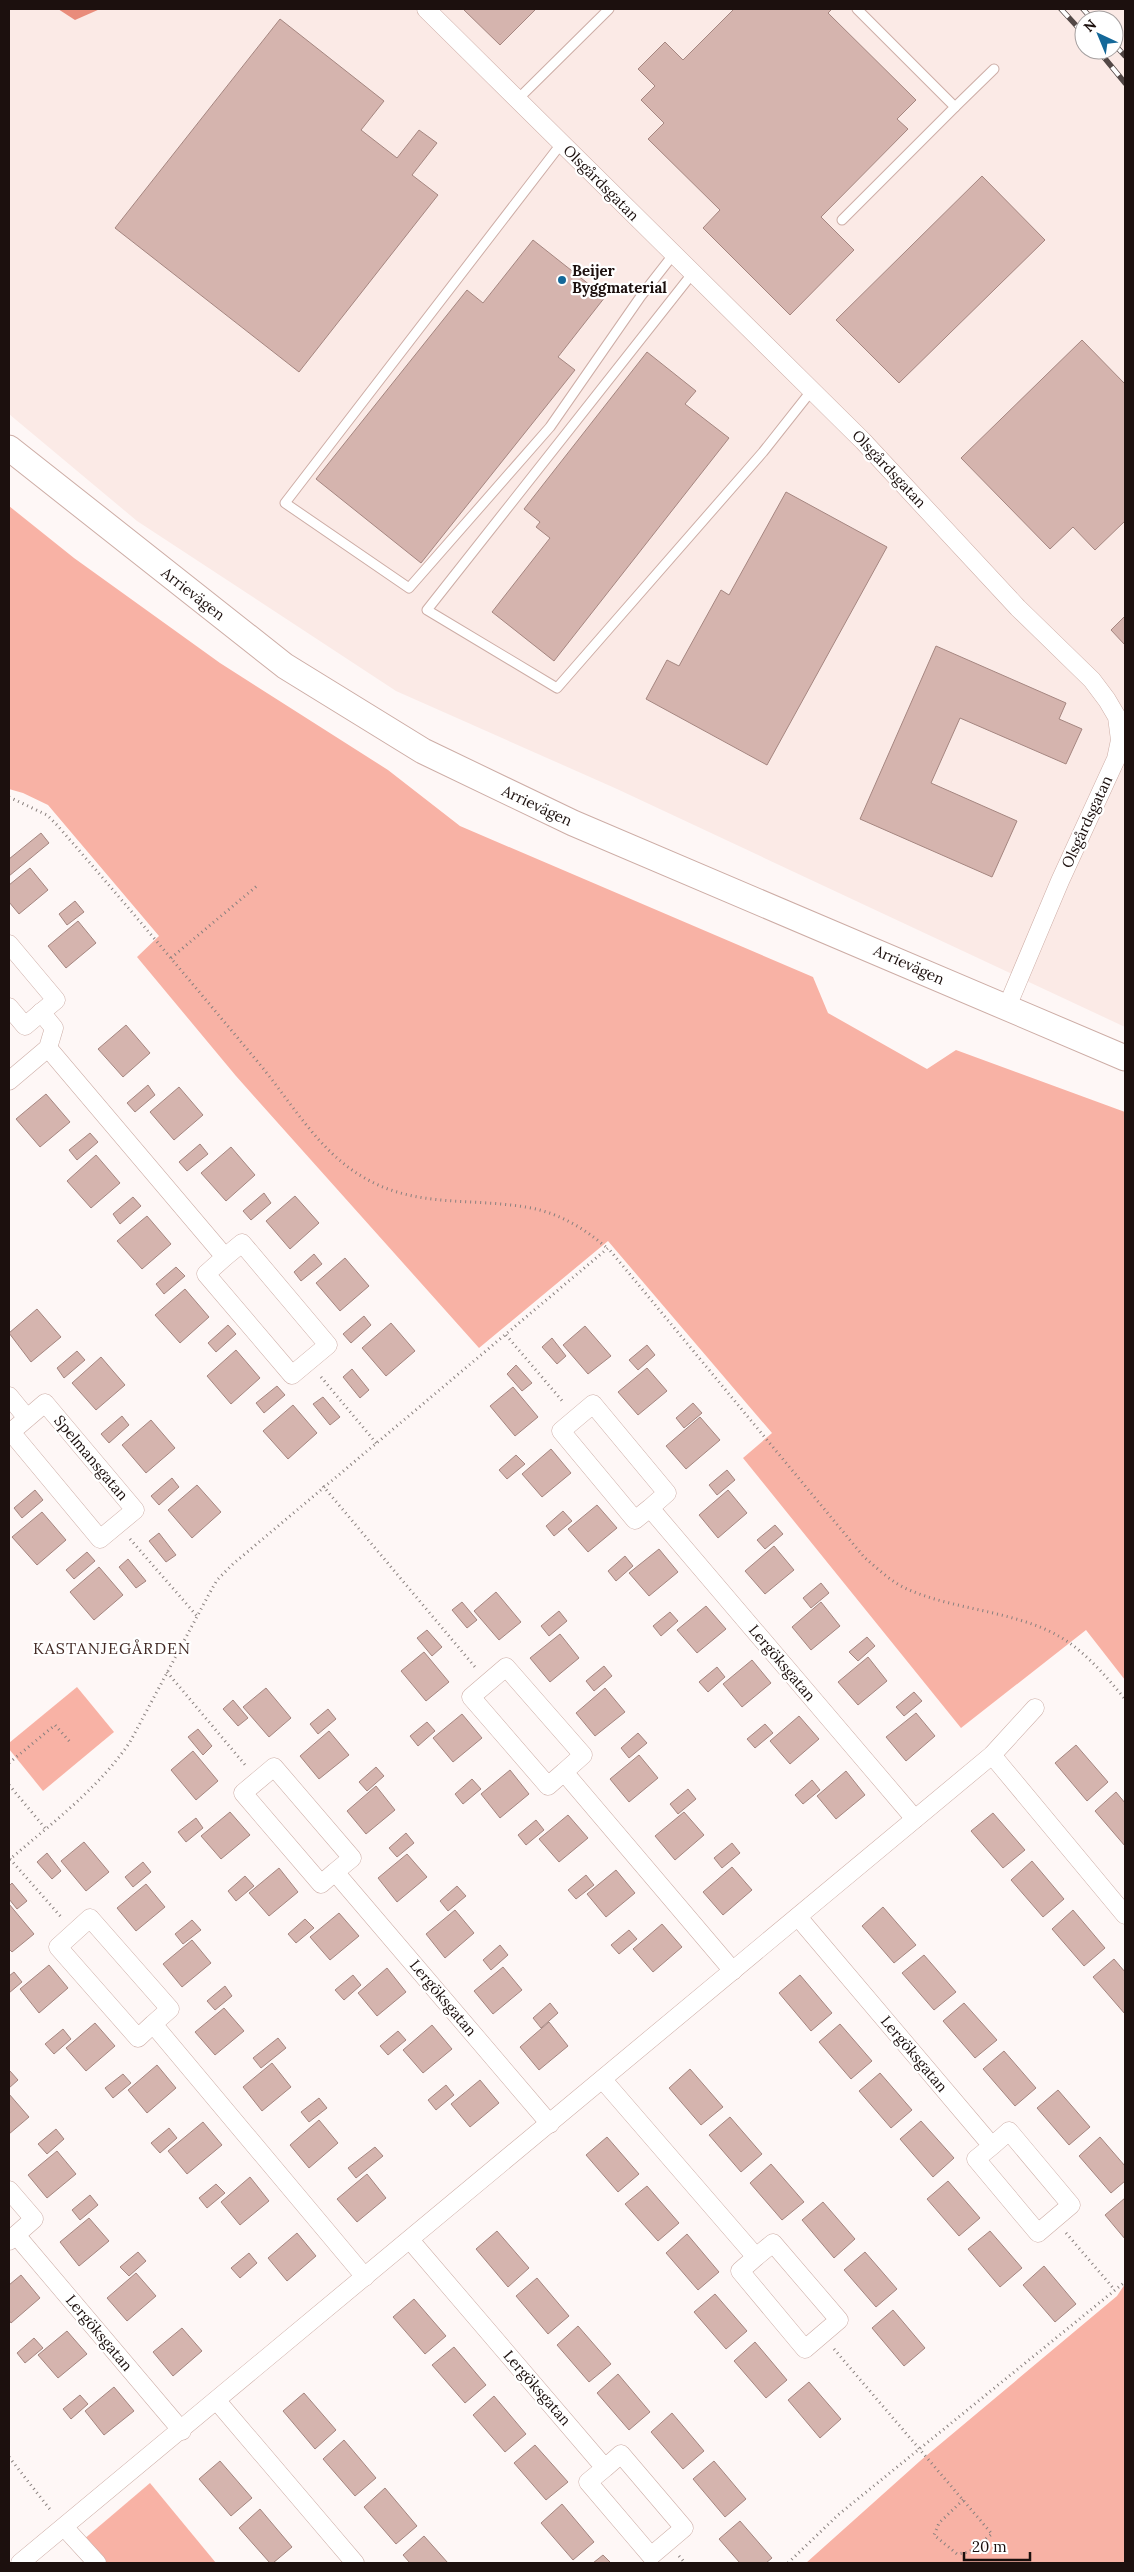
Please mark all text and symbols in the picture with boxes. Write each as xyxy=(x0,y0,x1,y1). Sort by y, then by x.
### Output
north arrow xyxy=(1074,10,1124,60)
text: N xyxy=(1080,15,1100,36)
street label: Olsgårdsgatan xyxy=(559,141,643,225)
place label: Beijer Byggmaterial xyxy=(572,261,667,297)
marker: Beijer Byggmaterial xyxy=(556,274,568,286)
street label: Olsgårdsgatan xyxy=(848,426,930,512)
street label: Arrievägen xyxy=(157,562,229,624)
street label: Olsgårdsgatan xyxy=(1057,773,1116,871)
street label: Arrievägen xyxy=(498,781,575,830)
street label: Arrievägen xyxy=(870,940,947,989)
street label: Spelmansgatan xyxy=(50,1411,133,1504)
street label: Lergöksgatan xyxy=(745,1621,820,1705)
district label: KASTANJEGÅRDEN xyxy=(33,1638,191,1658)
street label: Lergöksgatan xyxy=(406,1956,481,2040)
street label: Lergöksgatan xyxy=(877,2012,952,2096)
street label: Lergöksgatan xyxy=(62,2291,137,2375)
street label: Lergöksgatan xyxy=(499,2346,575,2429)
scale bar xyxy=(964,2530,1030,2562)
text: 20 m xyxy=(972,2537,1007,2556)

